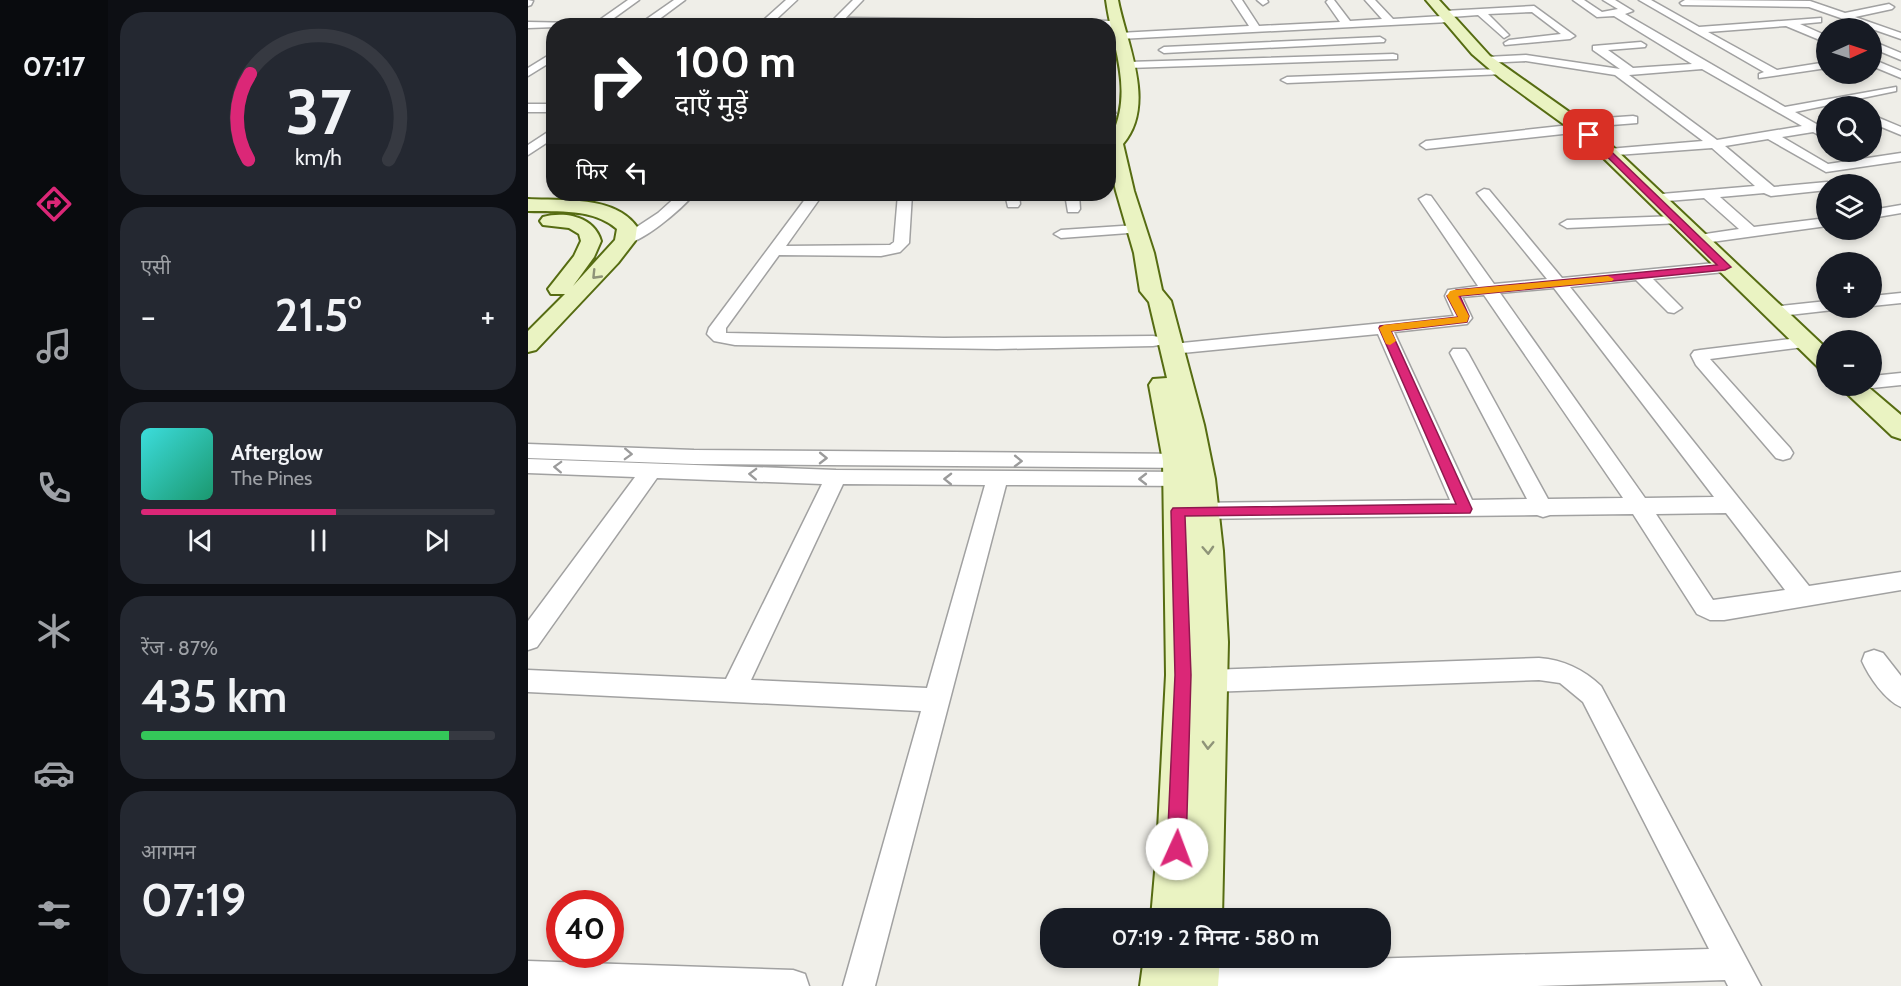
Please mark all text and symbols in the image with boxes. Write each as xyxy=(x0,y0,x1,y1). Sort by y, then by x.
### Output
north arrow xyxy=(1816,18,1882,84)
map controls xyxy=(1816,18,1882,396)
text: 100 m xyxy=(675,36,796,88)
icon: right xyxy=(576,42,654,120)
text: 07:17 xyxy=(23,50,85,83)
text: 37 xyxy=(285,75,351,151)
text: दाएँ मुड़ें xyxy=(675,88,748,121)
button: search xyxy=(1816,96,1882,162)
pin xyxy=(1563,109,1614,160)
icon: arrive xyxy=(1572,118,1605,151)
text: km/h xyxy=(295,145,341,171)
icon: left xyxy=(620,156,653,189)
text: फिर xyxy=(576,158,608,185)
button: layers xyxy=(1816,174,1882,240)
icon: directions xyxy=(33,183,75,225)
button: + xyxy=(1816,252,1882,318)
text: एसी xyxy=(141,255,171,279)
one-way arrow xyxy=(592,267,603,278)
text: 21.5° xyxy=(275,288,361,342)
text: − xyxy=(141,296,156,336)
text: + xyxy=(480,296,495,336)
icon: music xyxy=(33,325,75,367)
button: − xyxy=(1816,330,1882,396)
text: Afterglow xyxy=(231,439,323,466)
one-way arrow xyxy=(624,448,633,461)
one-way arrow xyxy=(819,452,828,464)
one-way arrow xyxy=(1014,454,1023,467)
one-way arrow xyxy=(553,461,562,474)
text: The Pines xyxy=(231,466,312,490)
icon: phone xyxy=(33,467,75,509)
one-way arrow xyxy=(748,468,757,481)
one-way arrow xyxy=(943,473,952,485)
one-way arrow xyxy=(1138,473,1147,485)
icon: previous xyxy=(184,524,217,557)
icon: pause xyxy=(302,524,335,557)
icon: next xyxy=(420,524,453,557)
one-way arrow xyxy=(1201,545,1214,555)
icon: climate xyxy=(33,610,75,652)
text: रेंज · 87% xyxy=(141,636,218,660)
text: 435 km xyxy=(141,669,287,723)
one-way arrow xyxy=(1201,740,1214,749)
icon: car xyxy=(33,752,75,794)
position arrow xyxy=(1145,817,1209,881)
text: आगमन xyxy=(141,840,196,864)
text: 07:19 xyxy=(141,873,246,927)
speed limit sign: 40 xyxy=(546,890,624,968)
icon: filters xyxy=(33,894,75,936)
text: 07:19 · 2 मिनट · 580 m xyxy=(1112,924,1319,951)

